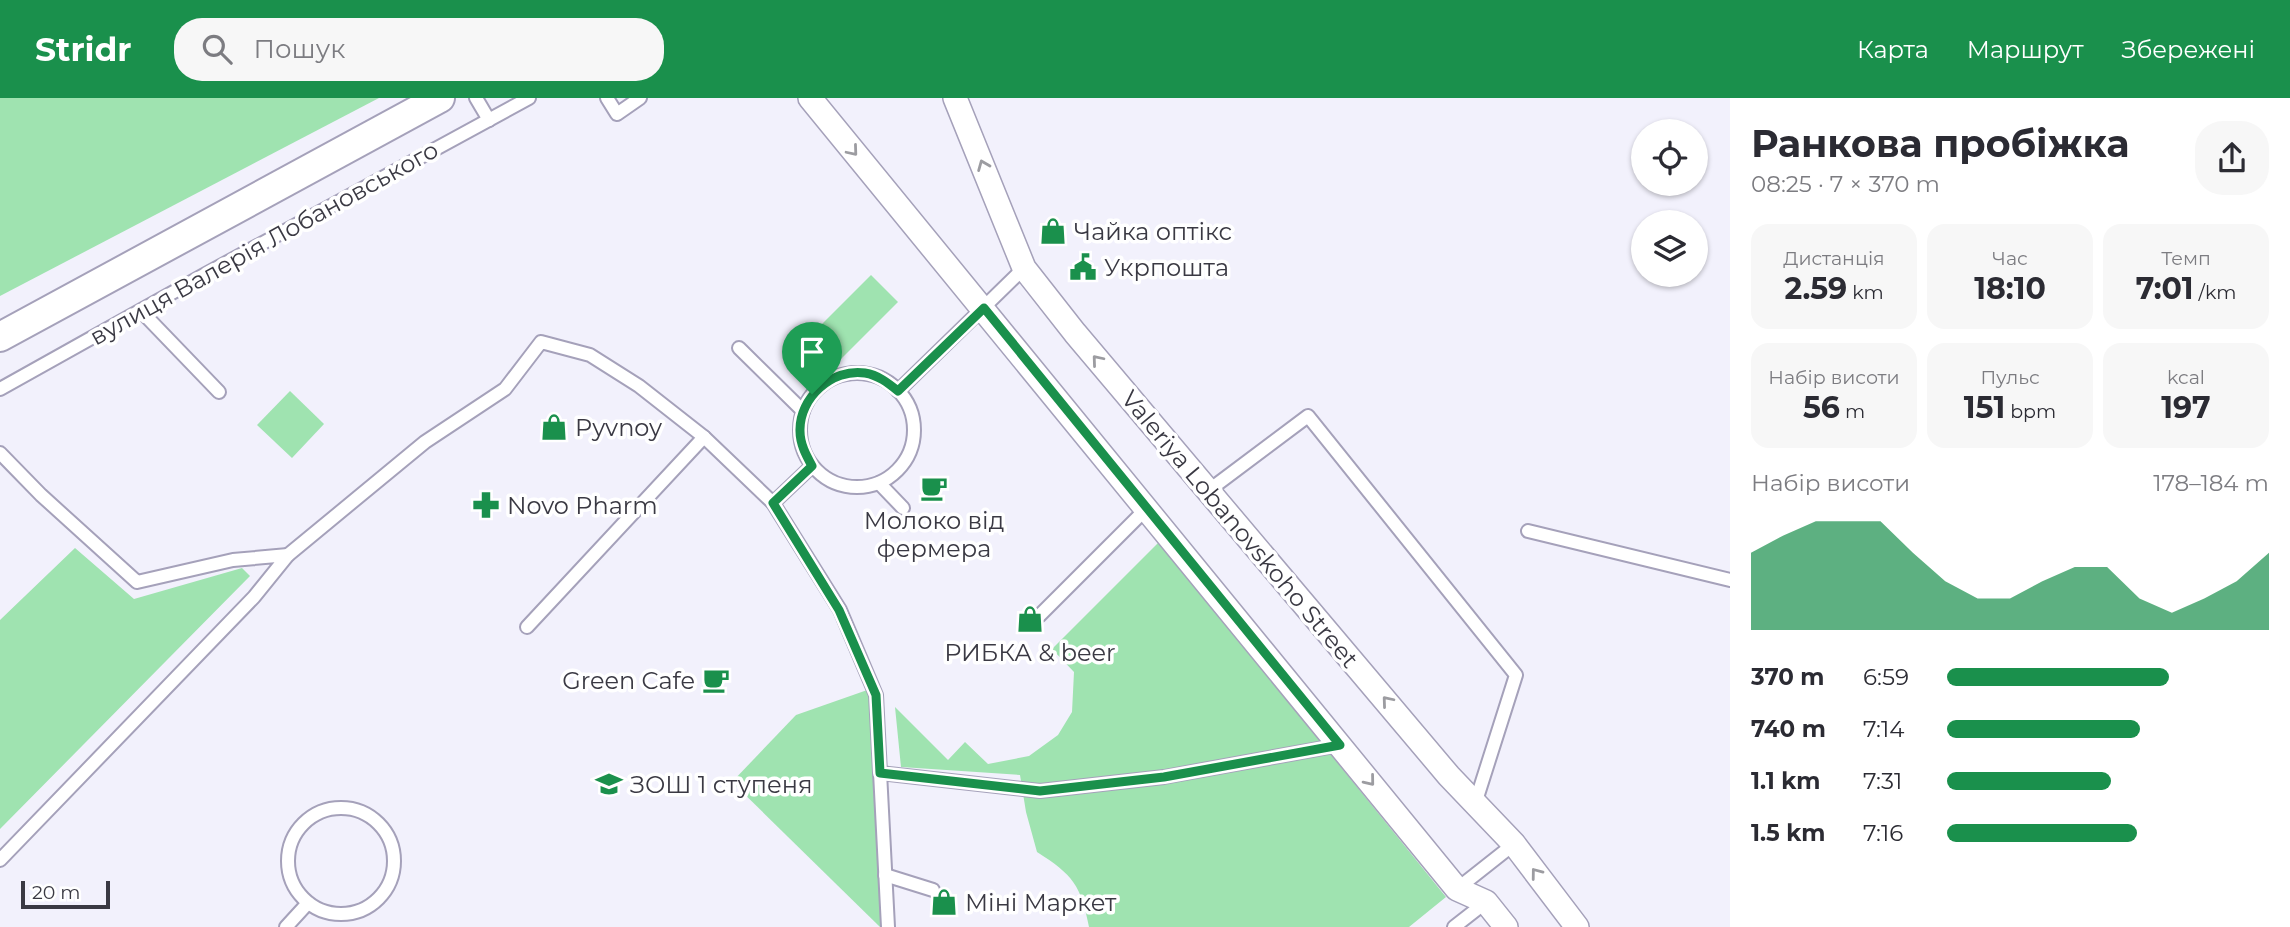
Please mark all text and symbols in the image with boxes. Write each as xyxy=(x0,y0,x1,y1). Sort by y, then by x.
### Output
search box xyxy=(174,18,664,81)
text: Stridr xyxy=(35,29,132,69)
icon: search xyxy=(198,30,236,68)
text: Пошук xyxy=(254,33,345,65)
text: Карта xyxy=(1857,35,1929,64)
text: Маршрут xyxy=(1967,35,2084,64)
text: Збережені xyxy=(2122,35,2255,64)
map controls xyxy=(1631,119,1708,287)
button: locate xyxy=(1631,119,1708,196)
text: Ранкова пробіжка xyxy=(1751,120,2129,167)
button: share xyxy=(2195,121,2269,195)
street label: вулиця Валерія Лобановського xyxy=(85,135,443,351)
one-way arrow xyxy=(845,142,857,155)
one-way arrow xyxy=(977,160,991,173)
text: 08:25 · 7 × 370 m xyxy=(1751,170,1940,198)
button: layers xyxy=(1631,210,1708,287)
shop icon: Чайка оптікс xyxy=(1038,216,1068,246)
place label: Чайка оптікс xyxy=(1074,217,1232,246)
text: Дистанція xyxy=(1783,247,1885,270)
text: Час xyxy=(1992,247,2028,270)
text: Темп xyxy=(2161,247,2211,270)
public building icon: Укрпошта xyxy=(1068,252,1098,282)
place label: Укрпошта xyxy=(1104,253,1229,282)
text: 2.59 xyxy=(1784,270,1847,307)
text: 18:10 xyxy=(1974,270,2046,307)
text: 7:01 xyxy=(2136,270,2194,307)
text: km xyxy=(1847,281,1884,304)
text: /km xyxy=(2194,281,2236,304)
pin xyxy=(782,322,842,394)
icon: arrive xyxy=(793,333,831,371)
one-way arrow xyxy=(1093,355,1105,368)
text: Набір висоти xyxy=(1768,366,1900,389)
text: Пульс xyxy=(1980,366,2040,389)
text: kcal xyxy=(2167,366,2205,389)
street label: Valeriya Lobanovskoho Street xyxy=(1115,384,1365,674)
text: 56 xyxy=(1803,389,1840,426)
text: 151 xyxy=(1964,389,2005,426)
text: 197 xyxy=(2161,389,2211,426)
text: m xyxy=(1840,400,1865,423)
text: bpm xyxy=(2005,400,2056,423)
shop icon: Pyvnoy xyxy=(539,412,569,442)
place label: Pyvnoy xyxy=(575,413,662,442)
text: Набір висоти xyxy=(1751,469,1910,497)
text: 178–184 m xyxy=(2153,469,2269,497)
cafe icon: Молоко від фермера xyxy=(919,473,949,503)
pharmacy icon: Novo Pharm xyxy=(471,490,501,520)
place label: Novo Pharm xyxy=(507,491,658,520)
place label: Молоко від фермера xyxy=(864,506,1004,563)
shop icon: РИБКА & beer xyxy=(1015,604,1045,634)
place label: РИБКА & beer xyxy=(944,638,1116,667)
text: 370 m xyxy=(1751,663,1824,691)
text: 6:59 xyxy=(1863,663,1909,691)
cafe icon: Green Cafe xyxy=(701,665,731,695)
place label: Green Cafe xyxy=(562,666,695,695)
one-way arrow xyxy=(1383,697,1395,710)
text: 740 m xyxy=(1751,715,1826,743)
text: 7:14 xyxy=(1863,715,1904,743)
text: 1.1 km xyxy=(1751,767,1820,795)
text: 7:31 xyxy=(1863,767,1902,795)
school or university icon: ЗОШ 1 ступеня xyxy=(594,769,624,799)
place label: ЗОШ 1 ступеня xyxy=(630,770,813,799)
one-way arrow xyxy=(1362,773,1374,786)
text: 1.5 km xyxy=(1751,819,1825,847)
text: 7:16 xyxy=(1863,819,1903,847)
one-way arrow xyxy=(1532,868,1544,880)
scale bar xyxy=(21,878,110,910)
text: 20 m xyxy=(32,881,80,904)
shop icon: Міні Маркет xyxy=(929,887,959,917)
place label: Міні Маркет xyxy=(965,888,1117,917)

